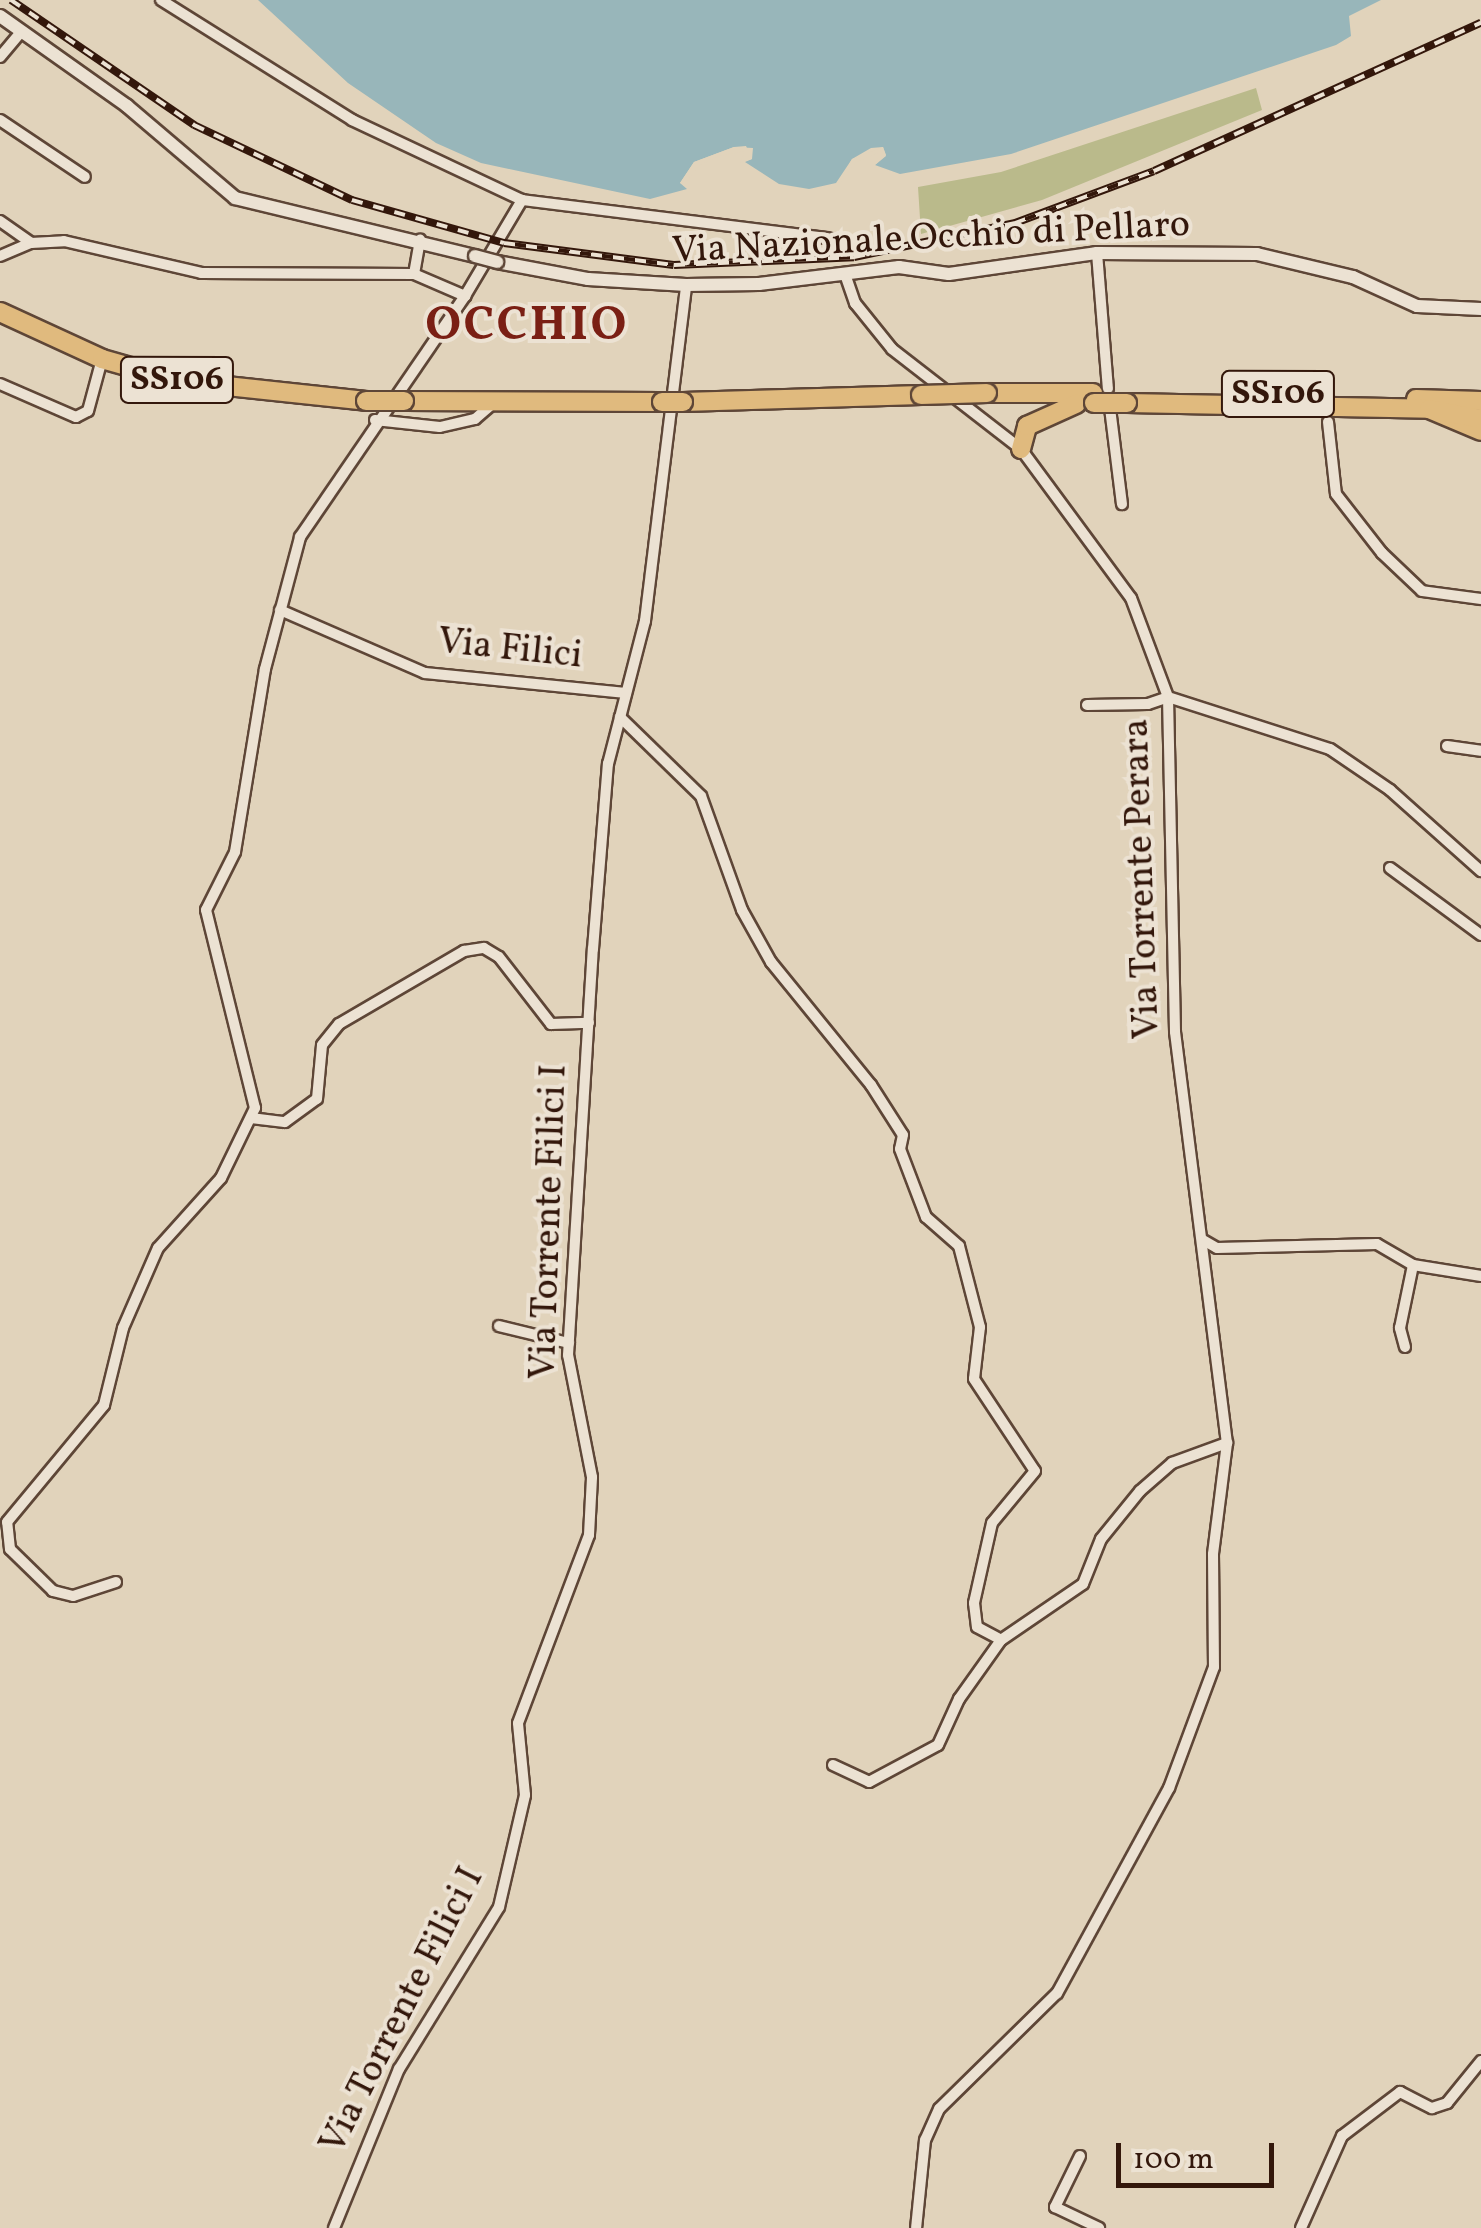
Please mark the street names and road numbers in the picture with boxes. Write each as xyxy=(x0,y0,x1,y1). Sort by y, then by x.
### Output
street label: Via Nazionale Occhio di Pellaro xyxy=(671,203,1191,275)
road number: SS106 xyxy=(120,350,234,410)
road number: SS106 xyxy=(1220,364,1336,424)
street label: Via Filici xyxy=(436,620,584,680)
street label: Via Torrente Perara xyxy=(1115,717,1171,1041)
street label: Via Torrente Filici I xyxy=(522,1063,578,1381)
street label: Via Torrente Filici I xyxy=(311,1859,495,2163)

